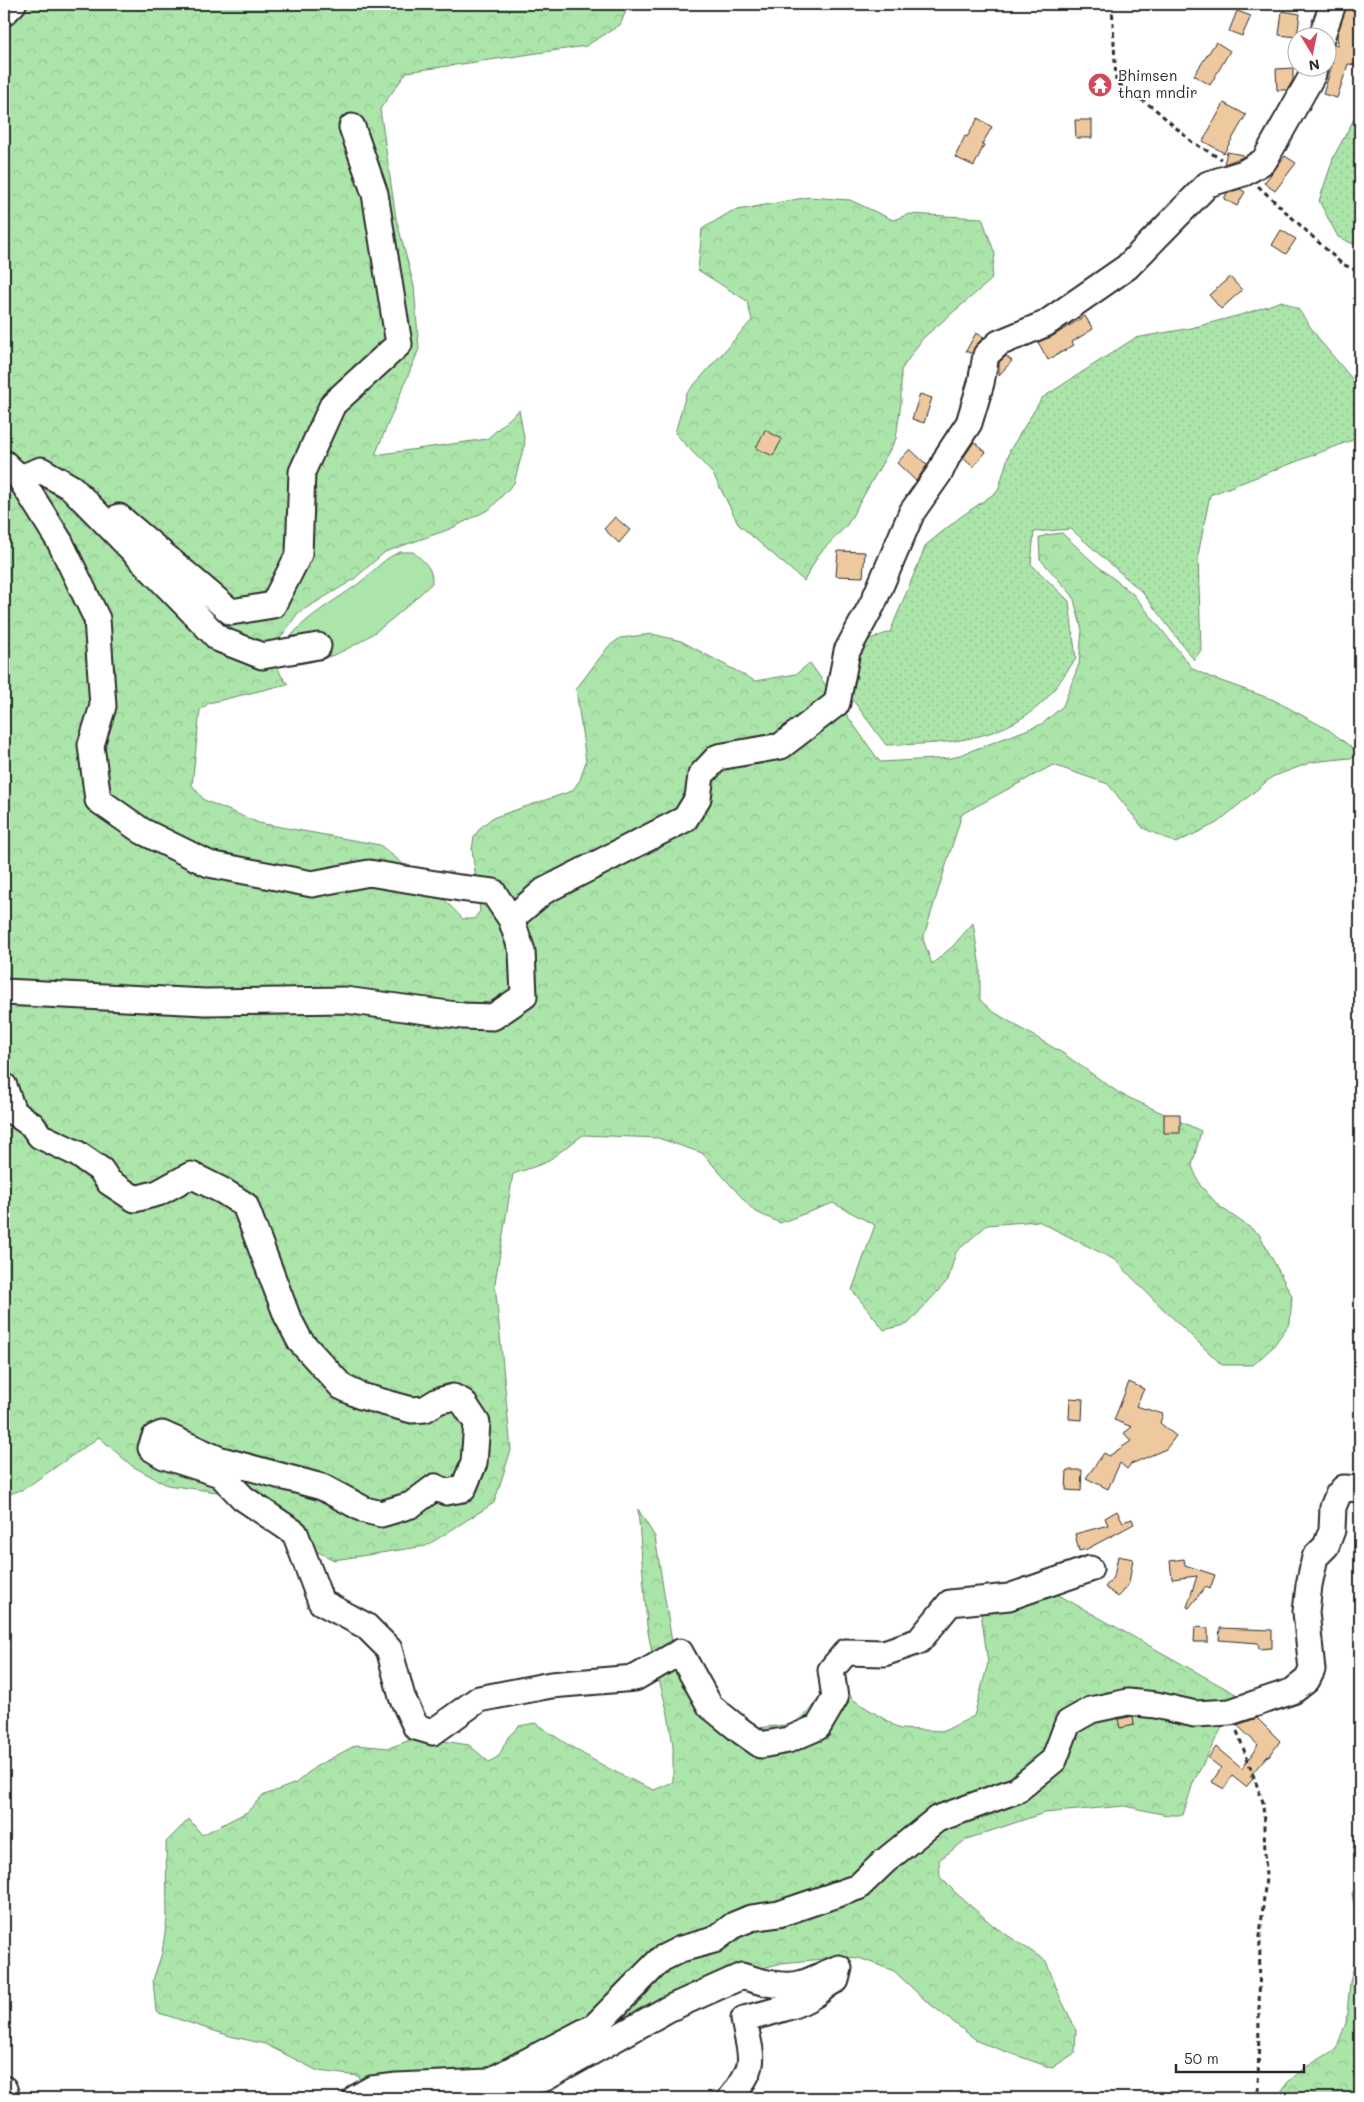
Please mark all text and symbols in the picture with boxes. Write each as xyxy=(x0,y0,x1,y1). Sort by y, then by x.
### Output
north arrow xyxy=(1286,28,1336,78)
text: N xyxy=(1307,55,1321,76)
place label: Bhimsen than mndir xyxy=(1118,65,1197,102)
temple icon: Bhimsen than mndir xyxy=(1087,72,1113,98)
scale bar xyxy=(1176,2042,1304,2074)
text: 50 m xyxy=(1184,2048,1219,2068)

